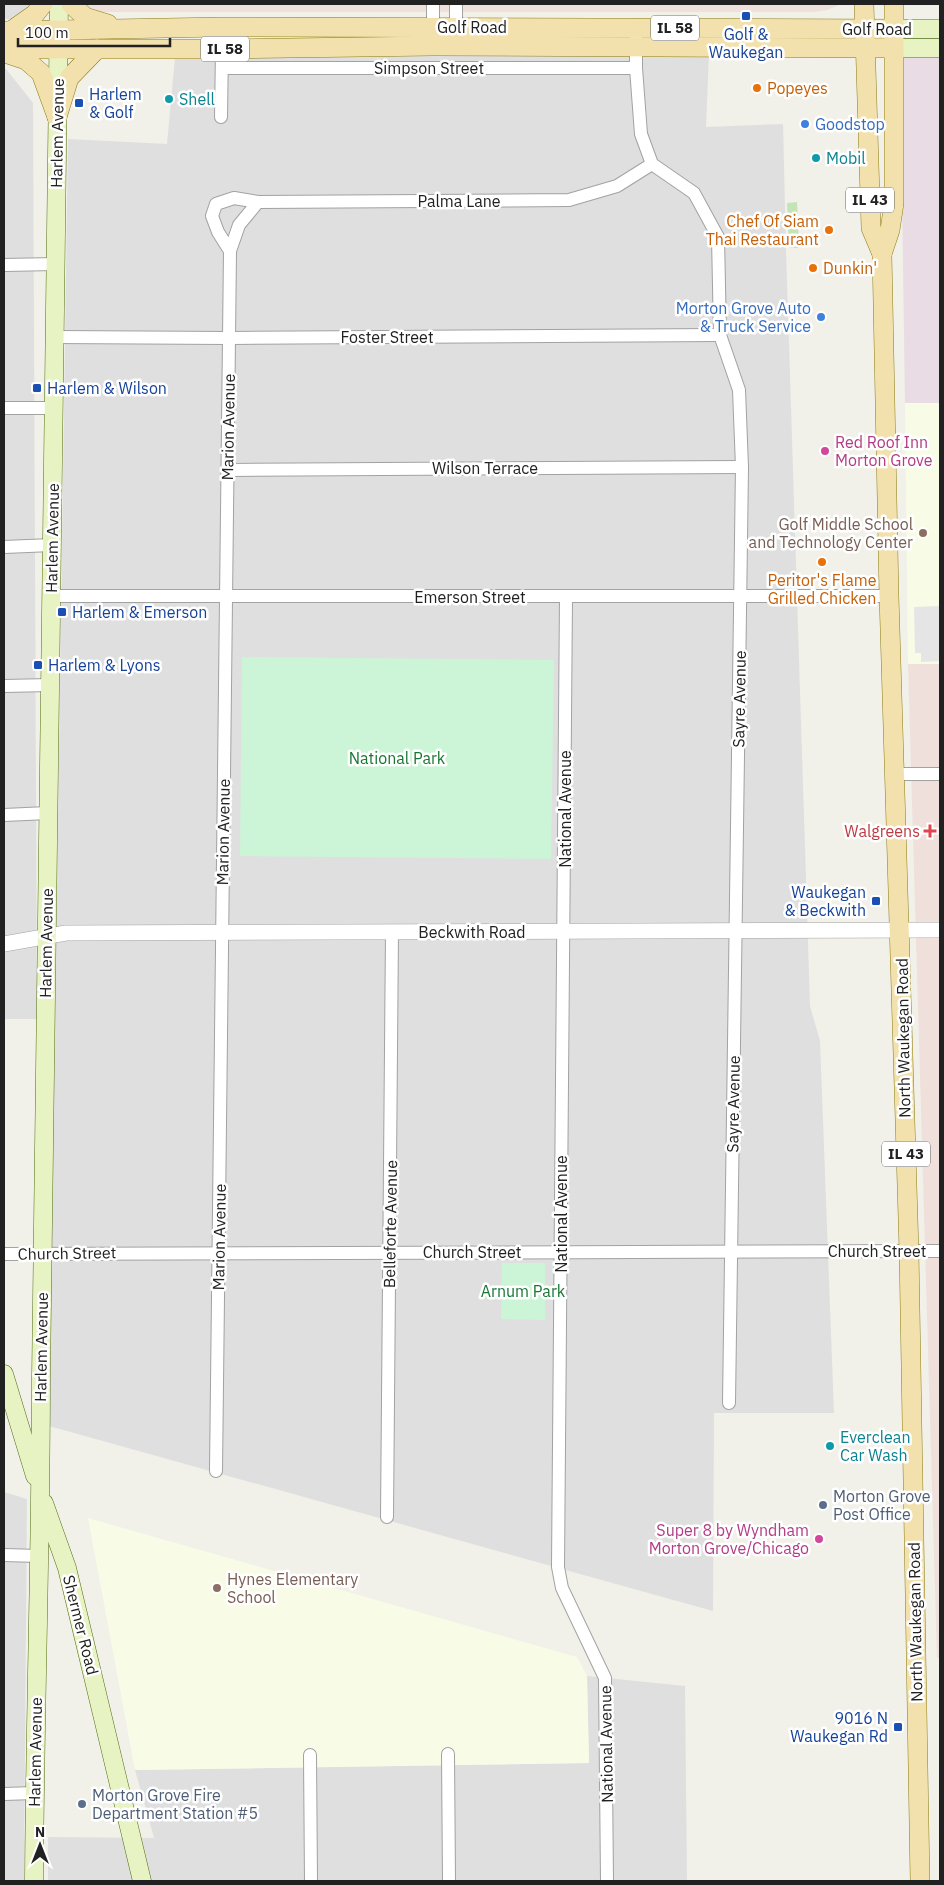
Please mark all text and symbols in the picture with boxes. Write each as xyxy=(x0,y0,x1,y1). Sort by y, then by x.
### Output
marker: Golf & Waukegan xyxy=(740,10,752,22)
scale bar xyxy=(18,15,170,47)
road number: IL 58 xyxy=(651,15,699,40)
street label: Golf Road xyxy=(437,17,507,37)
street label: Golf Road xyxy=(842,19,912,39)
text: 100 m xyxy=(25,23,69,42)
place label: Golf & Waukegan xyxy=(709,24,783,62)
road number: IL 58 xyxy=(201,36,249,62)
street label: Simpson Street xyxy=(374,58,484,78)
street label: Harlem Avenue xyxy=(46,78,68,188)
place label: Popeyes xyxy=(767,78,828,98)
marker: Popeyes xyxy=(751,82,763,94)
place label: Harlem & Golf xyxy=(89,84,142,122)
place label: Shell xyxy=(179,89,215,109)
marker: Shell xyxy=(163,93,175,105)
marker: Harlem & Golf xyxy=(73,97,85,109)
place label: Goodstop xyxy=(815,114,885,134)
marker: Goodstop xyxy=(799,118,811,130)
place label: Mobil xyxy=(826,148,866,168)
marker: Mobil xyxy=(810,152,822,164)
road number: IL 43 xyxy=(846,188,894,212)
street label: Palma Lane xyxy=(417,191,501,211)
place label: Chef Of Siam Thai Restaurant xyxy=(706,211,819,249)
marker: Chef Of Siam Thai Restaurant xyxy=(823,224,835,236)
place label: Dunkin' xyxy=(823,258,877,278)
marker: Dunkin' xyxy=(807,262,819,274)
place label: Morton Grove Auto & Truck Service xyxy=(676,298,811,336)
marker: Morton Grove Auto & Truck Service xyxy=(815,311,827,323)
street label: Foster Street xyxy=(340,327,434,347)
street label: Marion Avenue xyxy=(217,373,239,480)
place label: Harlem & Wilson xyxy=(47,378,167,398)
marker: Harlem & Wilson xyxy=(31,382,43,394)
place label: Red Roof Inn Morton Grove xyxy=(835,432,933,470)
marker: Red Roof Inn Morton Grove xyxy=(819,445,831,457)
street label: Wilson Terrace xyxy=(432,458,538,478)
street label: Harlem Avenue xyxy=(41,483,63,593)
place label: Golf Middle School and Technology Center xyxy=(749,514,913,552)
marker: Golf Middle School and Technology Center xyxy=(917,527,929,539)
marker: Peritor's Flame Grilled Chicken xyxy=(816,556,828,568)
place label: Peritor's Flame Grilled Chicken xyxy=(768,570,877,608)
street label: Emerson Street xyxy=(414,587,526,607)
place label: Harlem & Emerson xyxy=(72,602,207,622)
marker: Harlem & Emerson xyxy=(56,606,68,618)
street label: Sayre Avenue xyxy=(728,650,750,748)
place label: Harlem & Lyons xyxy=(48,655,161,675)
marker: Harlem & Lyons xyxy=(32,659,44,671)
park label: National Park xyxy=(349,748,446,768)
street label: National Avenue xyxy=(555,750,575,868)
street label: Marion Avenue xyxy=(212,778,234,885)
place label: Walgreens xyxy=(844,821,920,841)
marker: Walgreens xyxy=(924,825,936,837)
place label: Waukegan & Beckwith xyxy=(784,882,866,920)
street label: Harlem Avenue xyxy=(35,888,57,998)
marker: Waukegan & Beckwith xyxy=(870,895,882,907)
street label: Beckwith Road xyxy=(418,922,526,942)
street label: North Waukegan Road xyxy=(892,958,914,1118)
street label: Sayre Avenue xyxy=(722,1055,744,1153)
road number: IL 43 xyxy=(882,1142,930,1166)
street label: National Avenue xyxy=(551,1155,571,1273)
street label: Belleforte Avenue xyxy=(379,1160,401,1288)
street label: Marion Avenue xyxy=(208,1183,230,1290)
street label: Church Street xyxy=(828,1241,926,1261)
street label: Church Street xyxy=(17,1242,117,1264)
street label: Church Street xyxy=(423,1242,521,1262)
park label: Arnum Park xyxy=(481,1281,566,1301)
street label: Harlem Avenue xyxy=(30,1292,52,1402)
place label: Everclean Car Wash xyxy=(840,1427,910,1465)
marker: Everclean Car Wash xyxy=(824,1440,836,1452)
place label: Morton Grove Post Office xyxy=(833,1486,931,1524)
marker: Morton Grove Post Office xyxy=(817,1499,829,1511)
place label: Super 8 by Wyndham Morton Grove/Chicago xyxy=(649,1520,809,1558)
marker: Super 8 by Wyndham Morton Grove/Chicago xyxy=(813,1533,825,1545)
street label: North Waukegan Road xyxy=(904,1542,926,1702)
place label: Hynes Elementary School xyxy=(227,1569,358,1607)
street label: Shermer Road xyxy=(59,1573,103,1677)
marker: Hynes Elementary School xyxy=(211,1582,223,1594)
street label: National Avenue xyxy=(595,1685,617,1803)
street label: Harlem Avenue xyxy=(24,1697,46,1807)
place label: 9016 N Waukegan Rd xyxy=(790,1708,888,1746)
marker: 9016 N Waukegan Rd xyxy=(892,1721,904,1733)
place label: Morton Grove Fire Department Station #5 xyxy=(92,1785,258,1823)
marker: Morton Grove Fire Department Station #5 xyxy=(76,1798,88,1810)
north arrow xyxy=(15,1820,65,1870)
text: N xyxy=(35,1823,45,1841)

